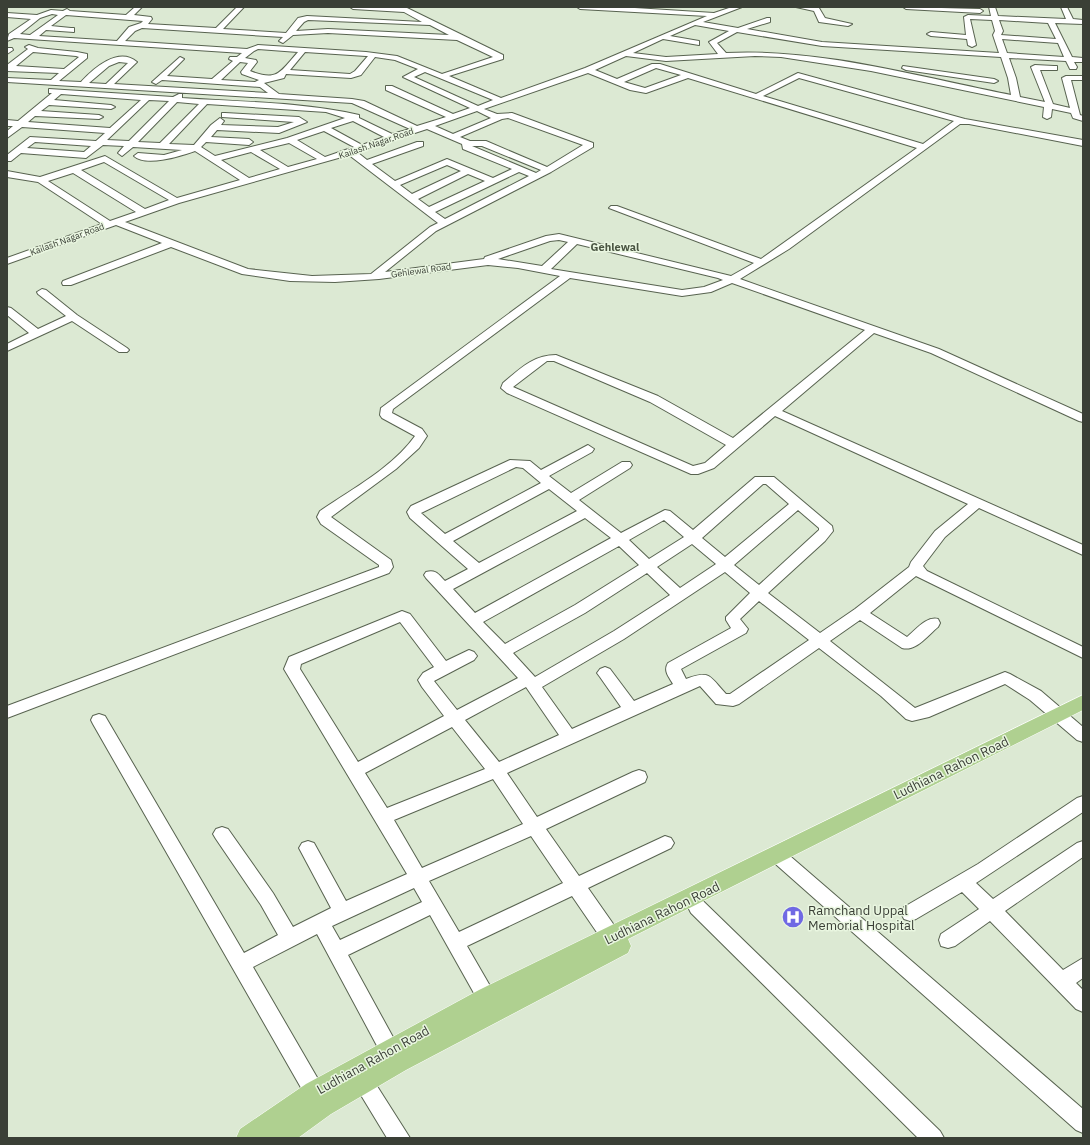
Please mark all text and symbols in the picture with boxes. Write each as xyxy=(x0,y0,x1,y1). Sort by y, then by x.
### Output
street label: Kailash Nagar Road xyxy=(337,125,415,161)
street label: Kailash Nagar Road xyxy=(28,220,106,258)
district label: Gehlewal xyxy=(591,240,640,254)
street label: Gehlewal Road xyxy=(390,260,452,280)
street label: Ludhiana Rahon Road xyxy=(890,733,1012,803)
street label: Ludhiana Rahon Road xyxy=(601,878,723,948)
place label: Ramchand Uppal Memorial Hospital xyxy=(808,902,915,934)
hospital icon: Ramchand Uppal Memorial Hospital xyxy=(780,904,806,930)
street label: Ludhiana Rahon Road xyxy=(314,1022,432,1098)

